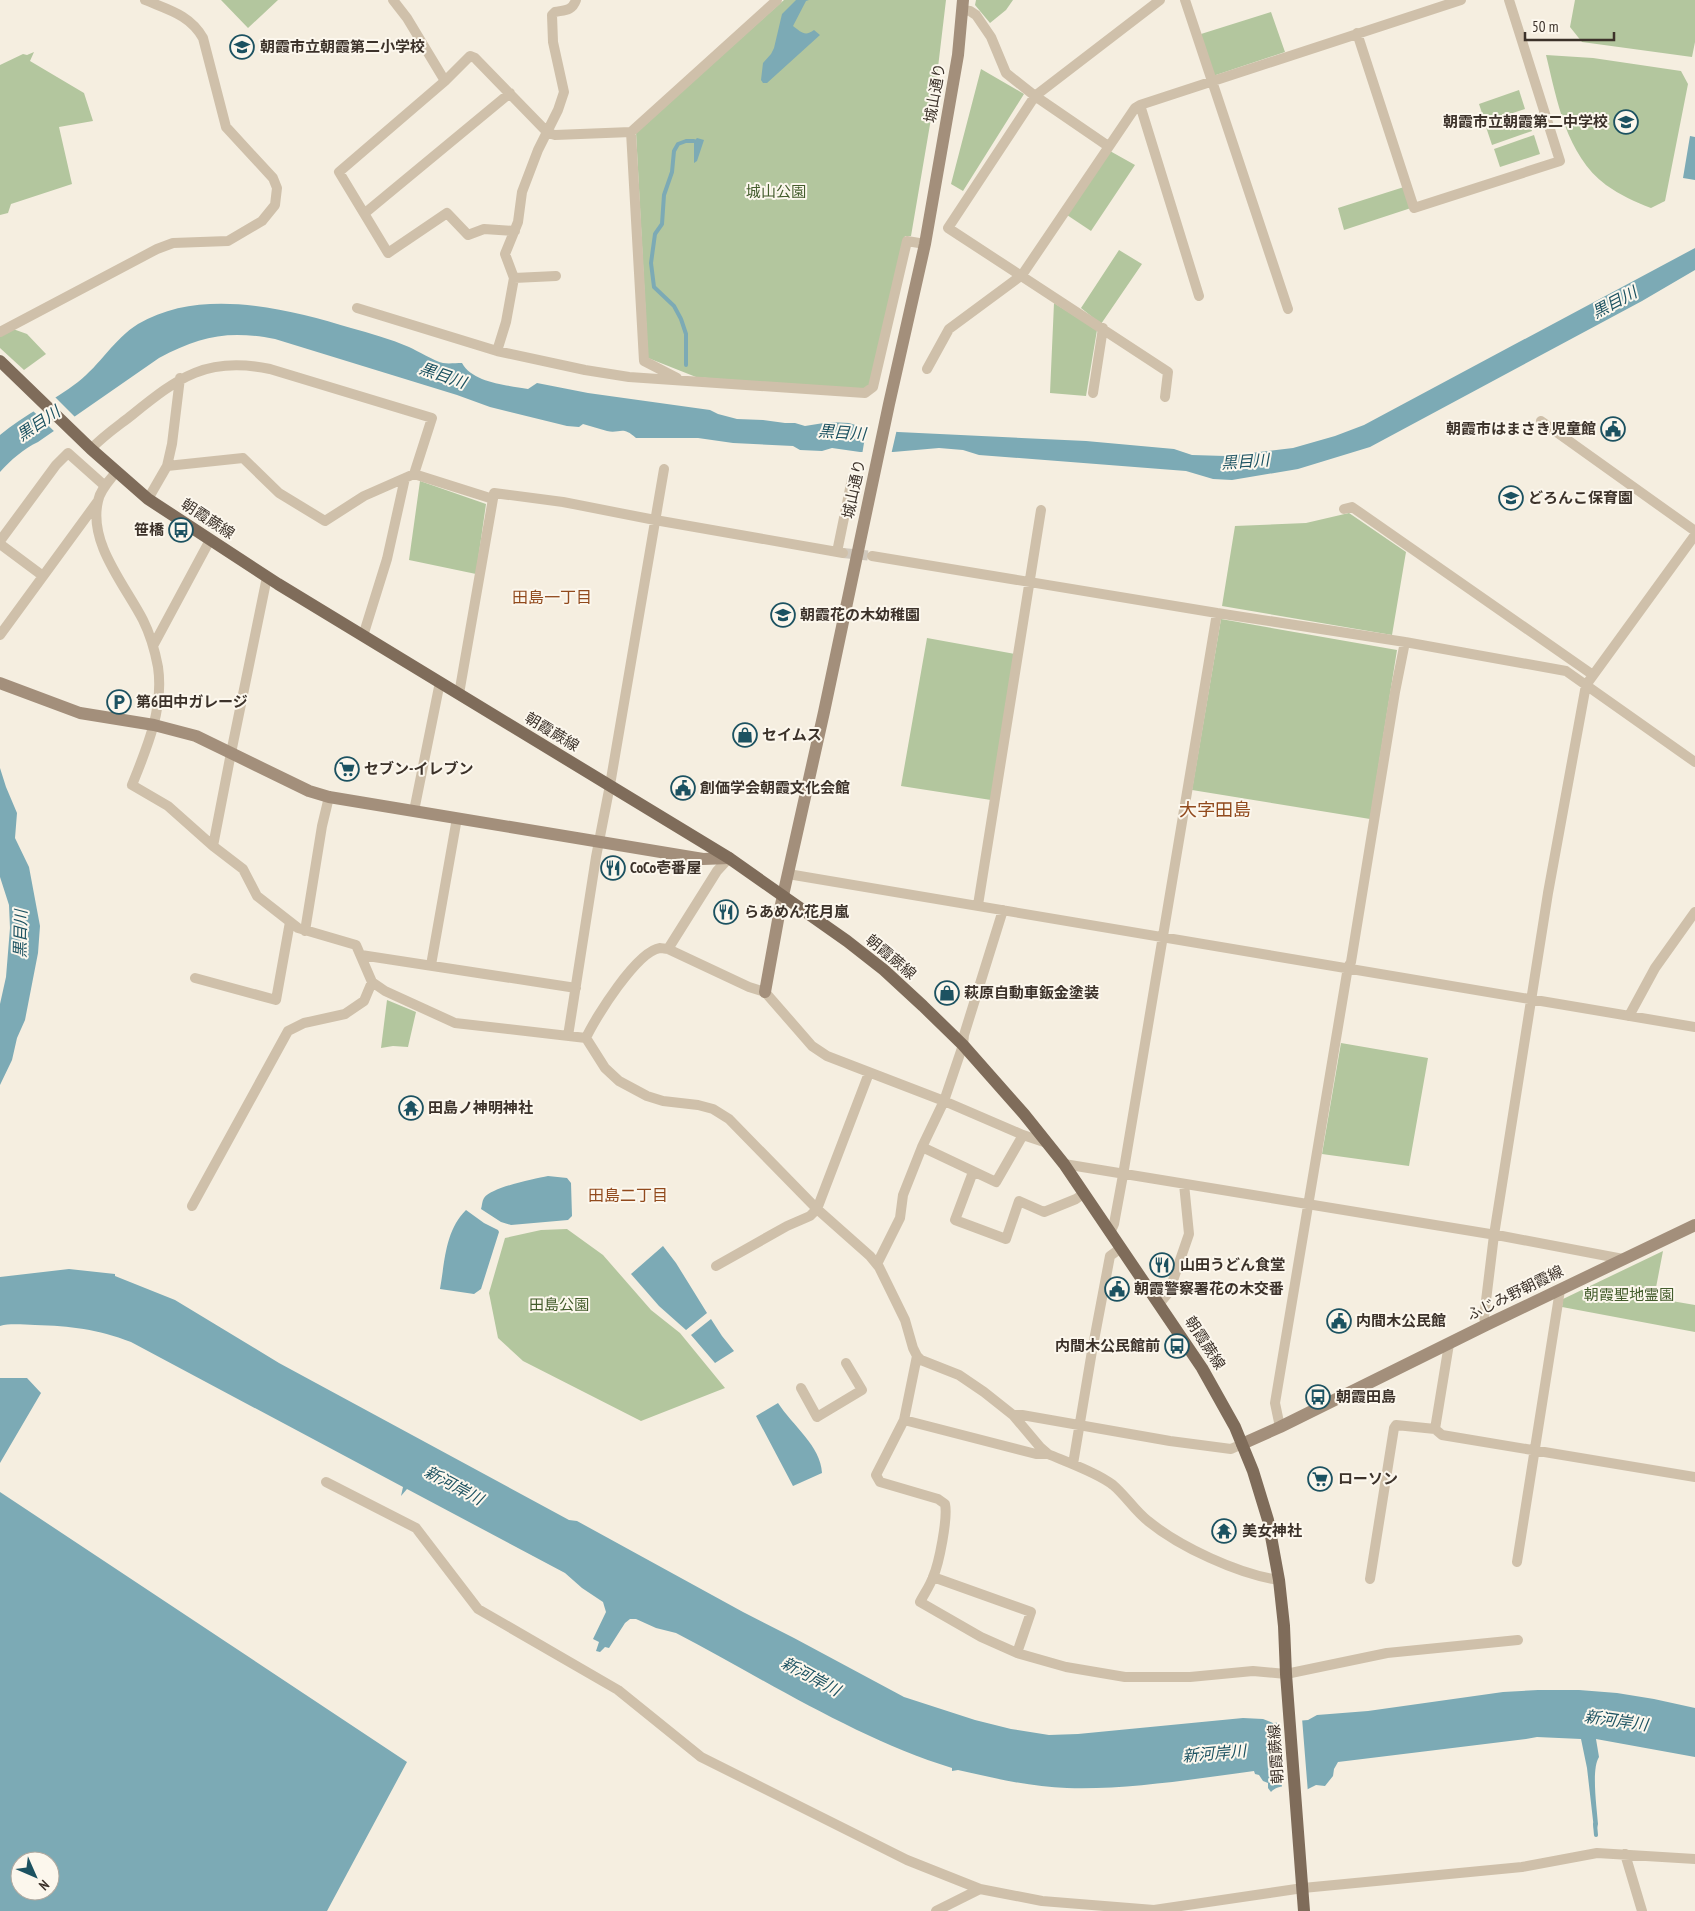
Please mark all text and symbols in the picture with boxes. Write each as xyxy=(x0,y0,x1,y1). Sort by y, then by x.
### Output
scale bar xyxy=(1525,10,1614,42)
text: 50 m xyxy=(1532,17,1558,36)
school or university icon: 朝霞市立朝霞第二小学校 xyxy=(229,34,255,60)
place label: 朝霞市立朝霞第二小学校 xyxy=(260,37,425,56)
street label: 城山通り xyxy=(920,62,949,124)
school or university icon: 朝霞市立朝霞第二中学校 xyxy=(1613,109,1639,135)
place label: 朝霞市立朝霞第二中学校 xyxy=(1443,112,1608,131)
park label: 城山公園 xyxy=(746,182,806,201)
water label: 黒目川 xyxy=(1588,281,1642,322)
water label: 黒目川 xyxy=(417,358,471,393)
water label: 黒目川 xyxy=(13,400,65,445)
public building icon: 朝霞市はまさき児童館 xyxy=(1600,416,1626,442)
place label: 朝霞市はまさき児童館 xyxy=(1446,419,1596,438)
water label: 黒目川 xyxy=(817,420,869,444)
water label: 黒目川 xyxy=(1220,449,1272,473)
street label: 城山通り xyxy=(838,458,869,520)
school or university icon: どろんこ保育園 xyxy=(1498,485,1524,511)
place label: どろんこ保育園 xyxy=(1528,488,1633,507)
street label: 朝霞蕨線 xyxy=(178,494,239,543)
bus stop icon: 笹橋 xyxy=(168,517,194,543)
place label: 笹橋 xyxy=(134,520,165,539)
district label: 田島一丁目 xyxy=(512,587,592,607)
school or university icon: 朝霞花の木幼稚園 xyxy=(770,602,796,628)
place label: 朝霞花の木幼稚園 xyxy=(800,605,920,624)
parking icon: 第6田中ガレージ xyxy=(106,689,132,715)
place label: 第6田中ガレージ xyxy=(136,692,248,711)
street label: 朝霞蕨線 xyxy=(522,708,583,755)
shop icon: セイムス xyxy=(732,722,758,748)
place label: セイムス xyxy=(762,725,822,744)
supermarket icon: セブン-イレブン xyxy=(334,756,360,782)
place label: セブン-イレブン xyxy=(364,759,473,778)
public building icon: 創価学会朝霞文化会館 xyxy=(670,775,696,801)
place label: 創価学会朝霞文化会館 xyxy=(700,778,850,797)
district label: 大字田島 xyxy=(1179,798,1251,821)
restaurant icon: CoCo壱番屋 xyxy=(600,855,626,881)
place label: CoCo壱番屋 xyxy=(630,858,701,877)
restaurant icon: らあめん花月嵐 xyxy=(713,899,739,925)
place label: らあめん花月嵐 xyxy=(744,902,849,921)
water label: 黒目川 xyxy=(10,908,30,958)
street label: 朝霞蕨線 xyxy=(862,930,920,983)
shop icon: 萩原自動車鈑金塗装 xyxy=(934,980,960,1006)
place label: 萩原自動車鈑金塗装 xyxy=(964,983,1099,1002)
temple icon: 田島ノ神明神社 xyxy=(398,1095,424,1121)
place label: 田島ノ神明神社 xyxy=(428,1098,533,1117)
district label: 田島二丁目 xyxy=(588,1185,668,1205)
restaurant icon: 山田うどん食堂 xyxy=(1149,1252,1175,1278)
place label: 山田うどん食堂 xyxy=(1180,1255,1285,1274)
street label: ふじみ野朝霞線 xyxy=(1463,1261,1566,1324)
public building icon: 朝霞警察署花の木交番 xyxy=(1104,1276,1130,1302)
place label: 朝霞警察署花の木交番 xyxy=(1134,1279,1284,1298)
park label: 朝霞聖地霊園 xyxy=(1584,1285,1674,1304)
park label: 田島公園 xyxy=(529,1295,589,1314)
public building icon: 内間木公民館 xyxy=(1326,1308,1352,1334)
place label: 内間木公民館 xyxy=(1356,1311,1446,1330)
street label: 朝霞蕨線 xyxy=(1181,1312,1230,1373)
bus stop icon: 内間木公民館前 xyxy=(1164,1333,1190,1359)
place label: 内間木公民館前 xyxy=(1055,1336,1160,1355)
bus stop icon: 朝霞田島 xyxy=(1305,1384,1331,1410)
place label: 朝霞田島 xyxy=(1336,1387,1396,1406)
water label: 新河岸川 xyxy=(421,1461,489,1510)
supermarket icon: ローソン xyxy=(1307,1466,1333,1492)
place label: ローソン xyxy=(1338,1469,1398,1488)
temple icon: 美女神社 xyxy=(1211,1518,1237,1544)
place label: 美女神社 xyxy=(1242,1521,1302,1540)
water label: 新河岸川 xyxy=(778,1652,846,1701)
water label: 新河岸川 xyxy=(1583,1706,1651,1735)
street label: 朝霞蕨線 xyxy=(1264,1723,1287,1785)
water label: 新河岸川 xyxy=(1181,1740,1249,1766)
north arrow xyxy=(10,1851,60,1901)
text: N xyxy=(35,1876,53,1894)

